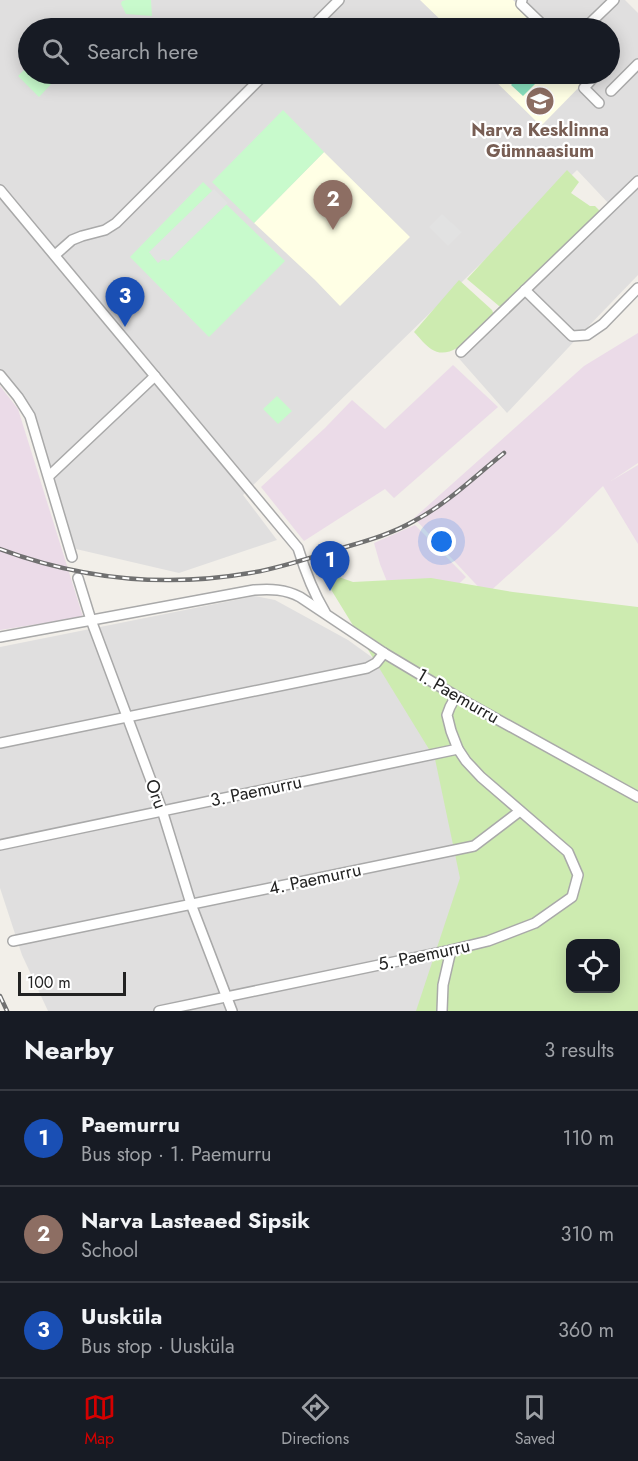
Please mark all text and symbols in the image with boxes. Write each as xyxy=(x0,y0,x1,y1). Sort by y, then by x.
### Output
search box xyxy=(18,18,620,84)
icon: search xyxy=(39,35,72,68)
text: Search here xyxy=(87,35,198,67)
school or university icon: Narva Kesklinna Gümnaasium xyxy=(524,85,556,117)
place label: Narva Kesklinna Gümnaasium xyxy=(471,117,609,164)
pin: 2 xyxy=(314,180,352,230)
pin: 3 xyxy=(106,278,144,327)
your location xyxy=(427,527,456,556)
pin: 1 xyxy=(310,542,350,591)
street label: 1. Paemurru xyxy=(412,662,504,730)
street label: 3. Paemurru xyxy=(208,769,304,813)
street label: Oru xyxy=(139,776,173,812)
street label: 4. Paemurru xyxy=(266,857,364,901)
street label: 5. Paemurru xyxy=(376,933,472,977)
map controls xyxy=(566,939,620,993)
button: locate xyxy=(566,939,620,993)
scale bar xyxy=(18,969,126,996)
text: 100 m xyxy=(27,971,71,994)
text: Nearby xyxy=(24,1031,113,1069)
text: 3 results xyxy=(544,1036,614,1065)
text: Paemurru xyxy=(81,1108,180,1140)
text: 1 xyxy=(38,1124,49,1153)
text: 110 m xyxy=(562,1124,614,1153)
text: Bus stop · 1. Paemurru xyxy=(81,1140,272,1169)
text: Narva Lasteaed Sipsik xyxy=(81,1204,310,1236)
text: 2 xyxy=(37,1220,50,1249)
text: 310 m xyxy=(560,1220,614,1249)
text: School xyxy=(81,1236,138,1265)
text: Uusküla xyxy=(81,1300,162,1332)
text: 3 xyxy=(37,1316,50,1345)
text: 360 m xyxy=(558,1316,614,1345)
text: Bus stop · Uusküla xyxy=(81,1332,235,1361)
tab: Map xyxy=(83,1391,116,1450)
tab: Directions xyxy=(281,1391,349,1450)
tab: Saved xyxy=(515,1391,555,1450)

